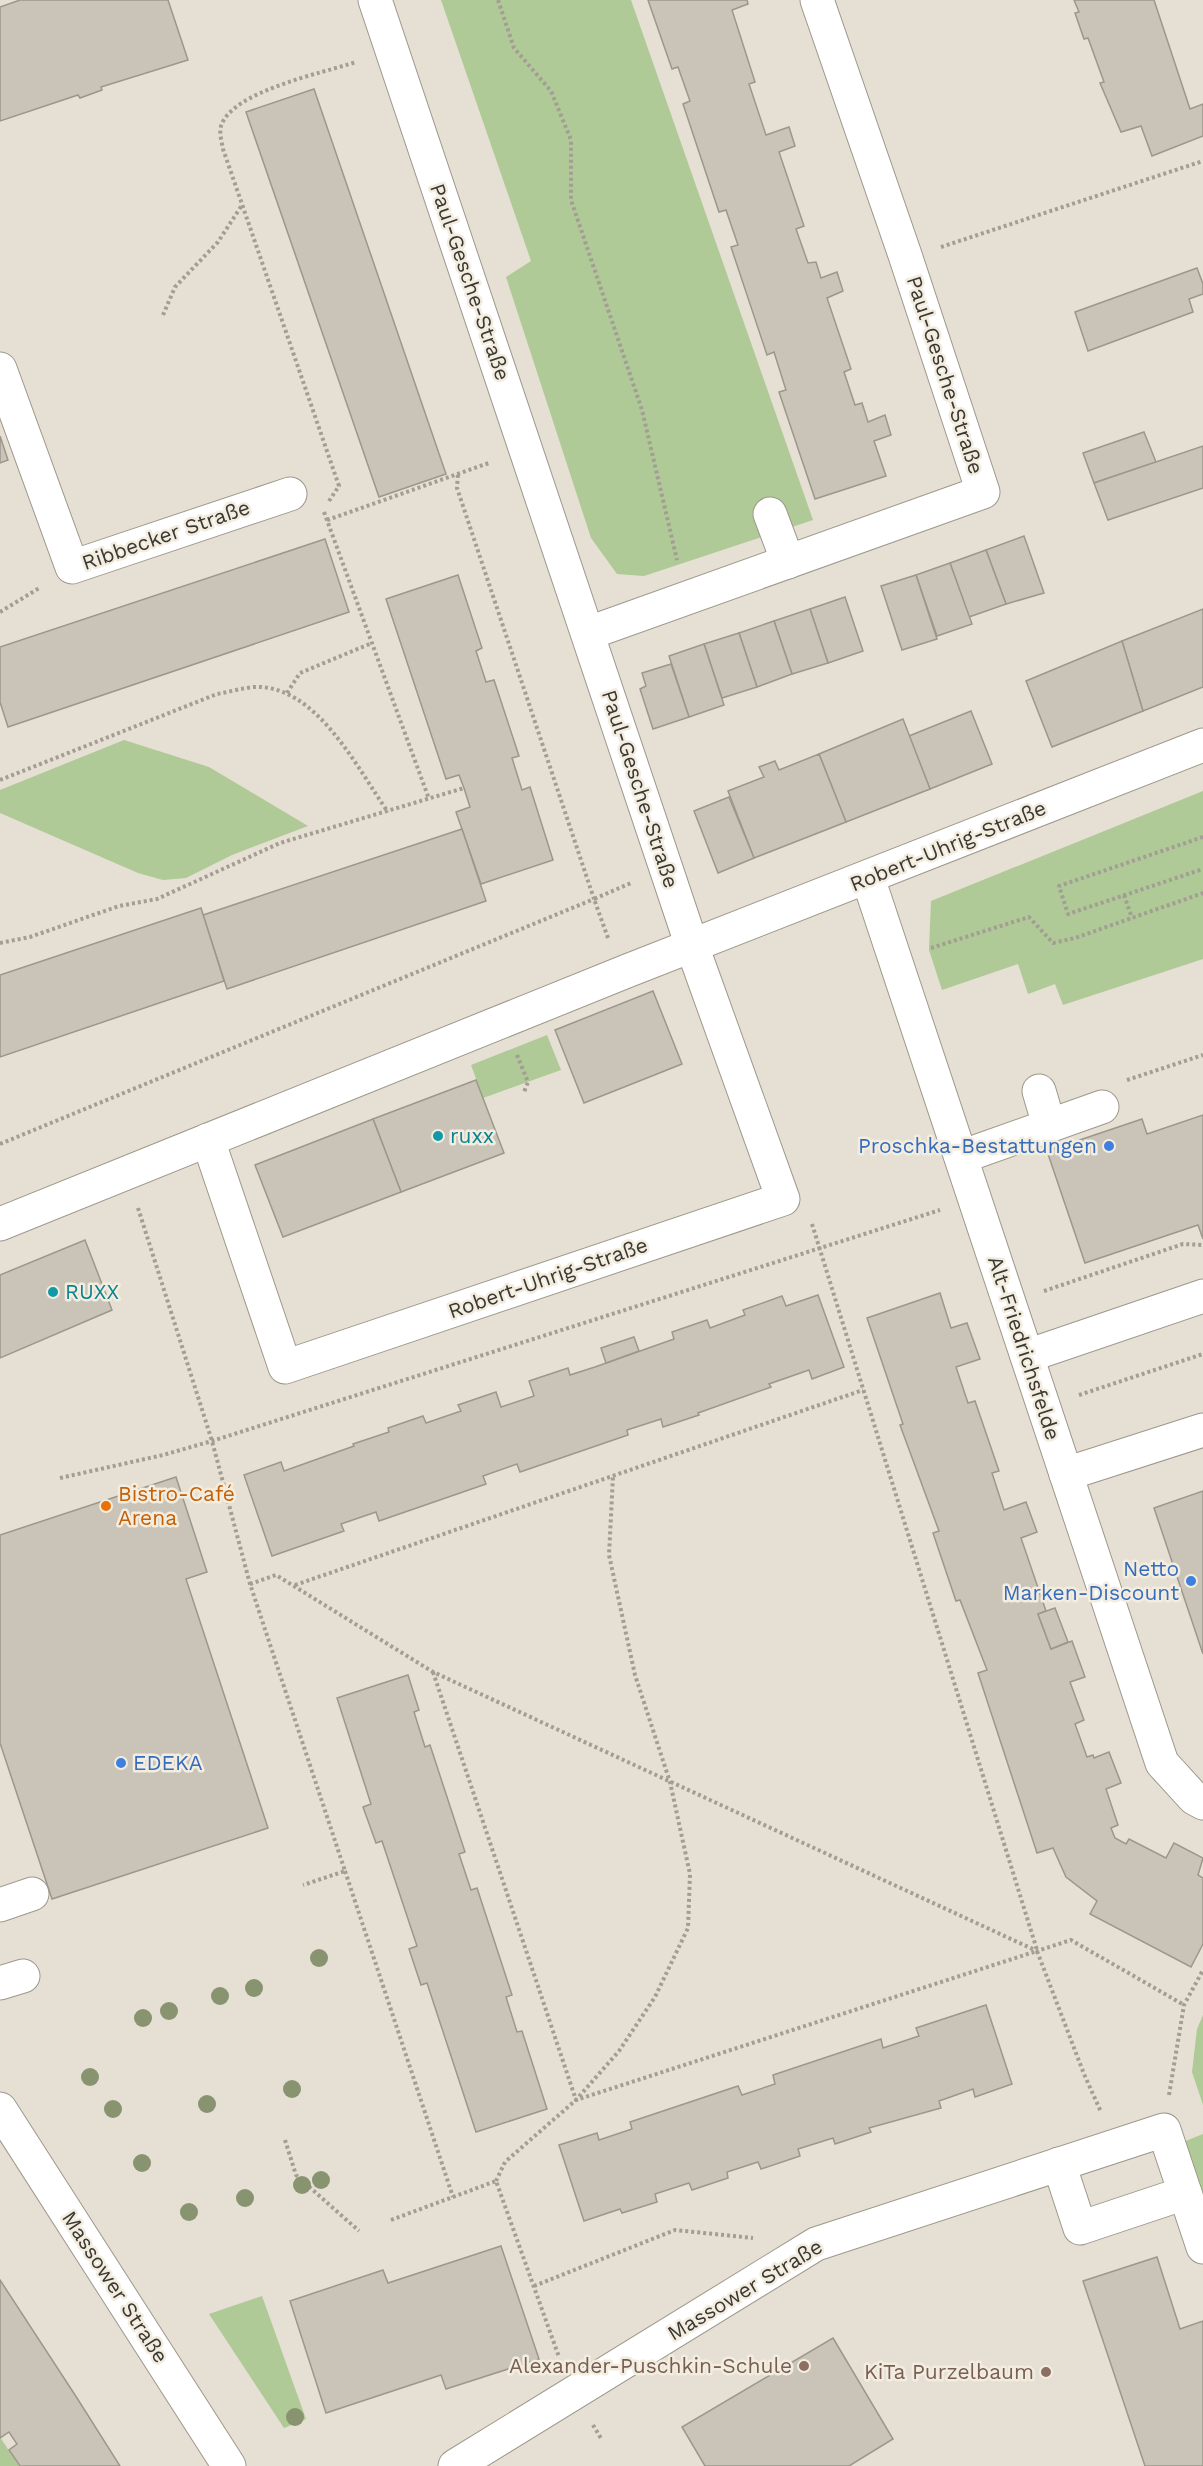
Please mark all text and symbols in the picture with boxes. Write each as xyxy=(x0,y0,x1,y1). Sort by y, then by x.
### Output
street label: Paul-Gesche-Straße xyxy=(425,180,516,384)
street label: Paul-Gesche-Straße xyxy=(902,273,989,477)
street label: Ribbecker Straße xyxy=(79,494,253,575)
street label: Paul-Gesche-Straße xyxy=(597,687,684,891)
street label: Robert-Uhrig-Straße xyxy=(846,795,1050,896)
place label: ruxx xyxy=(450,1123,494,1148)
marker: ruxx xyxy=(431,1129,445,1143)
place label: Proschka-Bestattungen xyxy=(858,1133,1097,1158)
marker: Proschka-Bestattungen xyxy=(1102,1139,1116,1153)
street label: Robert-Uhrig-Straße xyxy=(445,1232,651,1323)
street label: Alt-Friedrichsfelde xyxy=(983,1253,1066,1443)
place label: RUXX xyxy=(65,1279,119,1304)
marker: RUXX xyxy=(46,1285,60,1299)
place label: Bistro-Café Arena xyxy=(118,1481,235,1530)
marker: Bistro-Café Arena xyxy=(99,1499,113,1513)
place label: Netto Marken-Discount xyxy=(1003,1556,1179,1605)
marker: Netto Marken-Discount xyxy=(1184,1574,1198,1588)
place label: EDEKA xyxy=(133,1750,203,1775)
marker: EDEKA xyxy=(114,1756,128,1770)
street label: Massower Straße xyxy=(57,2206,174,2367)
street label: Massower Straße xyxy=(663,2233,827,2346)
place label: Alexander-Puschkin-Schule xyxy=(509,2353,792,2378)
marker: Alexander-Puschkin-Schule xyxy=(797,2359,811,2373)
place label: KiTa Purzelbaum xyxy=(864,2359,1034,2384)
marker: KiTa Purzelbaum xyxy=(1039,2365,1053,2379)

